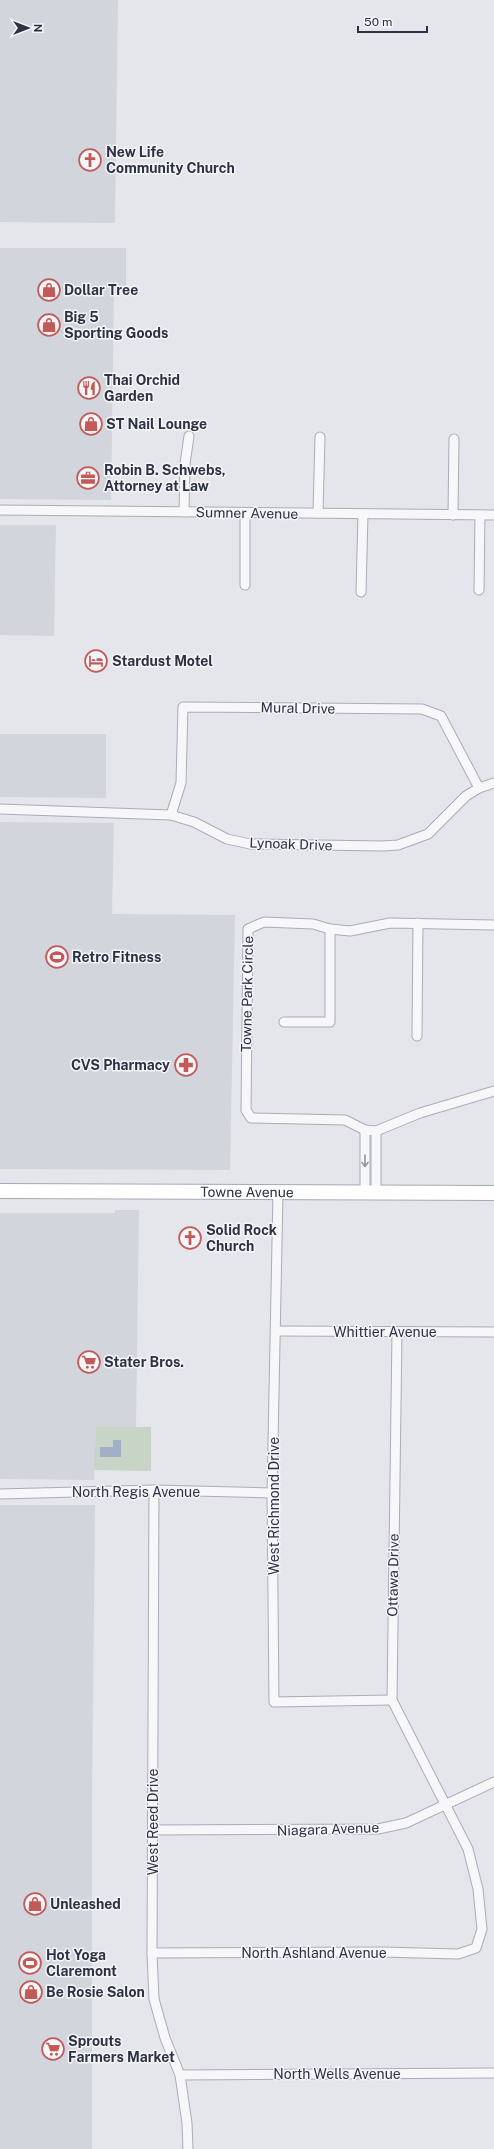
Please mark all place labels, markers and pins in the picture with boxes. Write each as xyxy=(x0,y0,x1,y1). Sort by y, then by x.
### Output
place label: New Life Community Church xyxy=(106,144,235,176)
church icon: New Life Community Church xyxy=(77,147,103,173)
shop icon: Dollar Tree xyxy=(36,277,62,303)
place label: Dollar Tree xyxy=(64,282,138,298)
place label: Big 5 Sporting Goods xyxy=(64,309,168,341)
shop icon: Big 5 Sporting Goods xyxy=(36,312,62,338)
place label: Thai Orchid Garden xyxy=(104,372,180,404)
restaurant icon: Thai Orchid Garden xyxy=(76,375,102,401)
shop icon: ST Nail Lounge xyxy=(78,411,104,437)
place label: ST Nail Lounge xyxy=(106,416,207,432)
place label: Robin B. Schwebs, Attorney at Law xyxy=(104,462,226,494)
office icon: Robin B. Schwebs, Attorney at Law xyxy=(75,465,101,491)
hotel icon: Stardust Motel xyxy=(83,648,109,674)
place label: Stardust Motel xyxy=(112,653,213,669)
sports icon: Retro Fitness xyxy=(44,944,70,970)
place label: Retro Fitness xyxy=(72,949,161,965)
pharmacy icon: CVS Pharmacy xyxy=(173,1052,199,1078)
place label: CVS Pharmacy xyxy=(71,1057,170,1073)
place label: Solid Rock Church xyxy=(206,1222,277,1254)
church icon: Solid Rock Church xyxy=(177,1225,203,1251)
supermarket icon: Stater Bros. xyxy=(76,1349,102,1375)
place label: Stater Bros. xyxy=(104,1354,184,1370)
shop icon: Unleashed xyxy=(22,1891,48,1917)
place label: Unleashed xyxy=(50,1896,121,1912)
place label: Hot Yoga Claremont xyxy=(46,1947,117,1979)
sports icon: Hot Yoga Claremont xyxy=(17,1950,43,1976)
shop icon: Be Rosie Salon xyxy=(18,1979,44,2005)
place label: Be Rosie Salon xyxy=(46,1984,145,2000)
place label: Sprouts Farmers Market xyxy=(68,2033,175,2065)
supermarket icon: Sprouts Farmers Market xyxy=(40,2036,66,2062)

